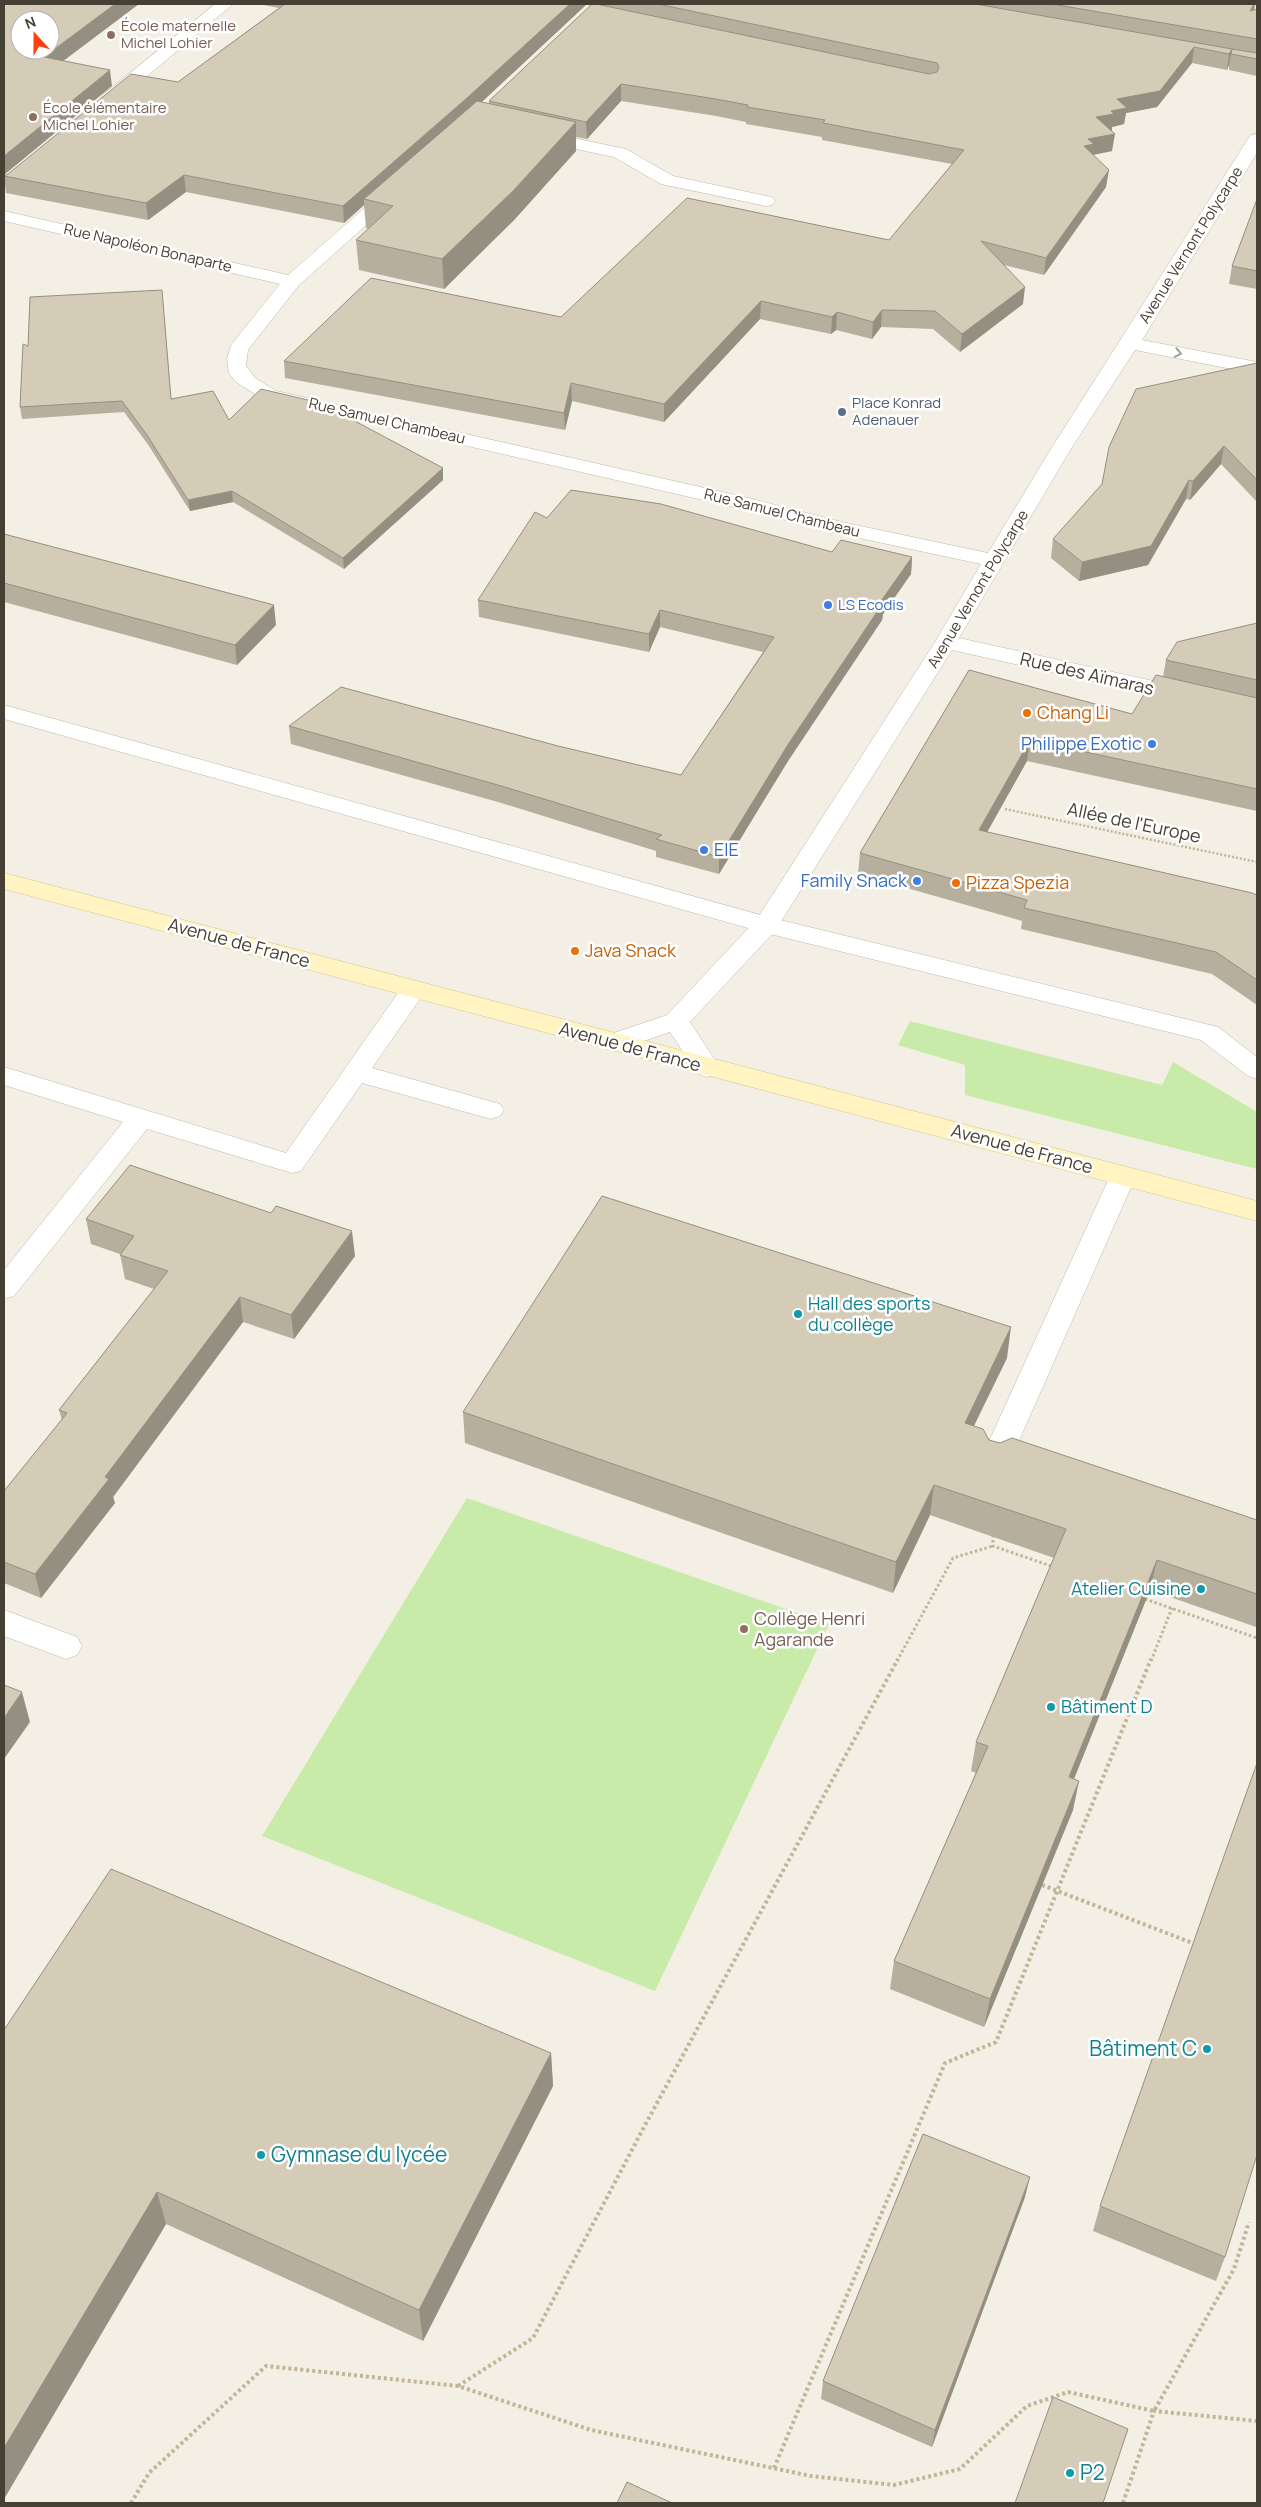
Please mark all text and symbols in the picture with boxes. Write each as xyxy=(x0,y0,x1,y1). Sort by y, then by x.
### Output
north arrow xyxy=(10,10,60,60)
text: N xyxy=(22,12,38,33)
place label: École maternelle Michel Lohier xyxy=(121,15,236,53)
marker: École maternelle Michel Lohier xyxy=(105,29,117,41)
place label: École élémentaire Michel Lohier xyxy=(43,97,167,135)
marker: École élémentaire Michel Lohier xyxy=(27,111,39,123)
street label: Avenue Vernont Polycarpe xyxy=(1134,162,1248,327)
street label: Rue Napoléon Bonaparte xyxy=(62,218,234,277)
one-way arrow xyxy=(1174,347,1183,357)
street label: Rue Samuel Chambeau xyxy=(307,392,467,449)
place label: Place Konrad Adenauer xyxy=(852,392,941,430)
marker: Place Konrad Adenauer xyxy=(836,406,848,418)
street label: Rue Samuel Chambeau xyxy=(702,483,862,542)
street label: Avenue Vernont Polycarpe xyxy=(922,506,1033,672)
place label: LS Ecodis xyxy=(838,594,904,615)
marker: LS Ecodis xyxy=(822,599,834,611)
street label: Rue des Aïmaras xyxy=(1018,646,1157,700)
place label: Chang Li xyxy=(1037,700,1109,724)
marker: Chang Li xyxy=(1021,707,1033,719)
place label: Philippe Exotic xyxy=(1021,731,1142,755)
marker: Philippe Exotic xyxy=(1146,738,1158,750)
street label: Allée de l'Europe xyxy=(1065,796,1203,848)
place label: EIE xyxy=(714,837,739,861)
marker: EIE xyxy=(698,844,710,856)
place label: Family Snack xyxy=(801,868,908,892)
place label: Pizza Spezia xyxy=(966,870,1069,894)
marker: Family Snack xyxy=(911,875,923,887)
marker: Pizza Spezia xyxy=(950,877,962,889)
street label: Avenue de France xyxy=(166,912,313,973)
place label: Java Snack xyxy=(585,938,677,962)
marker: Java Snack xyxy=(569,945,581,957)
street label: Avenue de France xyxy=(557,1016,704,1077)
street label: Avenue de France xyxy=(949,1118,1096,1179)
place label: Hall des sports du collège xyxy=(808,1291,930,1336)
marker: Hall des sports du collège xyxy=(792,1308,804,1320)
place label: Atelier Cuisine xyxy=(1071,1576,1191,1600)
marker: Atelier Cuisine xyxy=(1195,1583,1207,1595)
place label: Collège Henri Agarande xyxy=(754,1606,865,1651)
marker: Collège Henri Agarande xyxy=(738,1623,750,1635)
place label: Bâtiment D xyxy=(1061,1694,1153,1718)
marker: Bâtiment D xyxy=(1045,1701,1057,1713)
place label: Bâtiment C xyxy=(1089,2034,1197,2062)
marker: Bâtiment C xyxy=(1201,2043,1213,2055)
place label: Gymnase du lycée xyxy=(271,2140,447,2168)
marker: Gymnase du lycée xyxy=(255,2149,267,2161)
place label: P2 xyxy=(1080,2458,1105,2486)
marker: P2 xyxy=(1064,2467,1076,2479)

